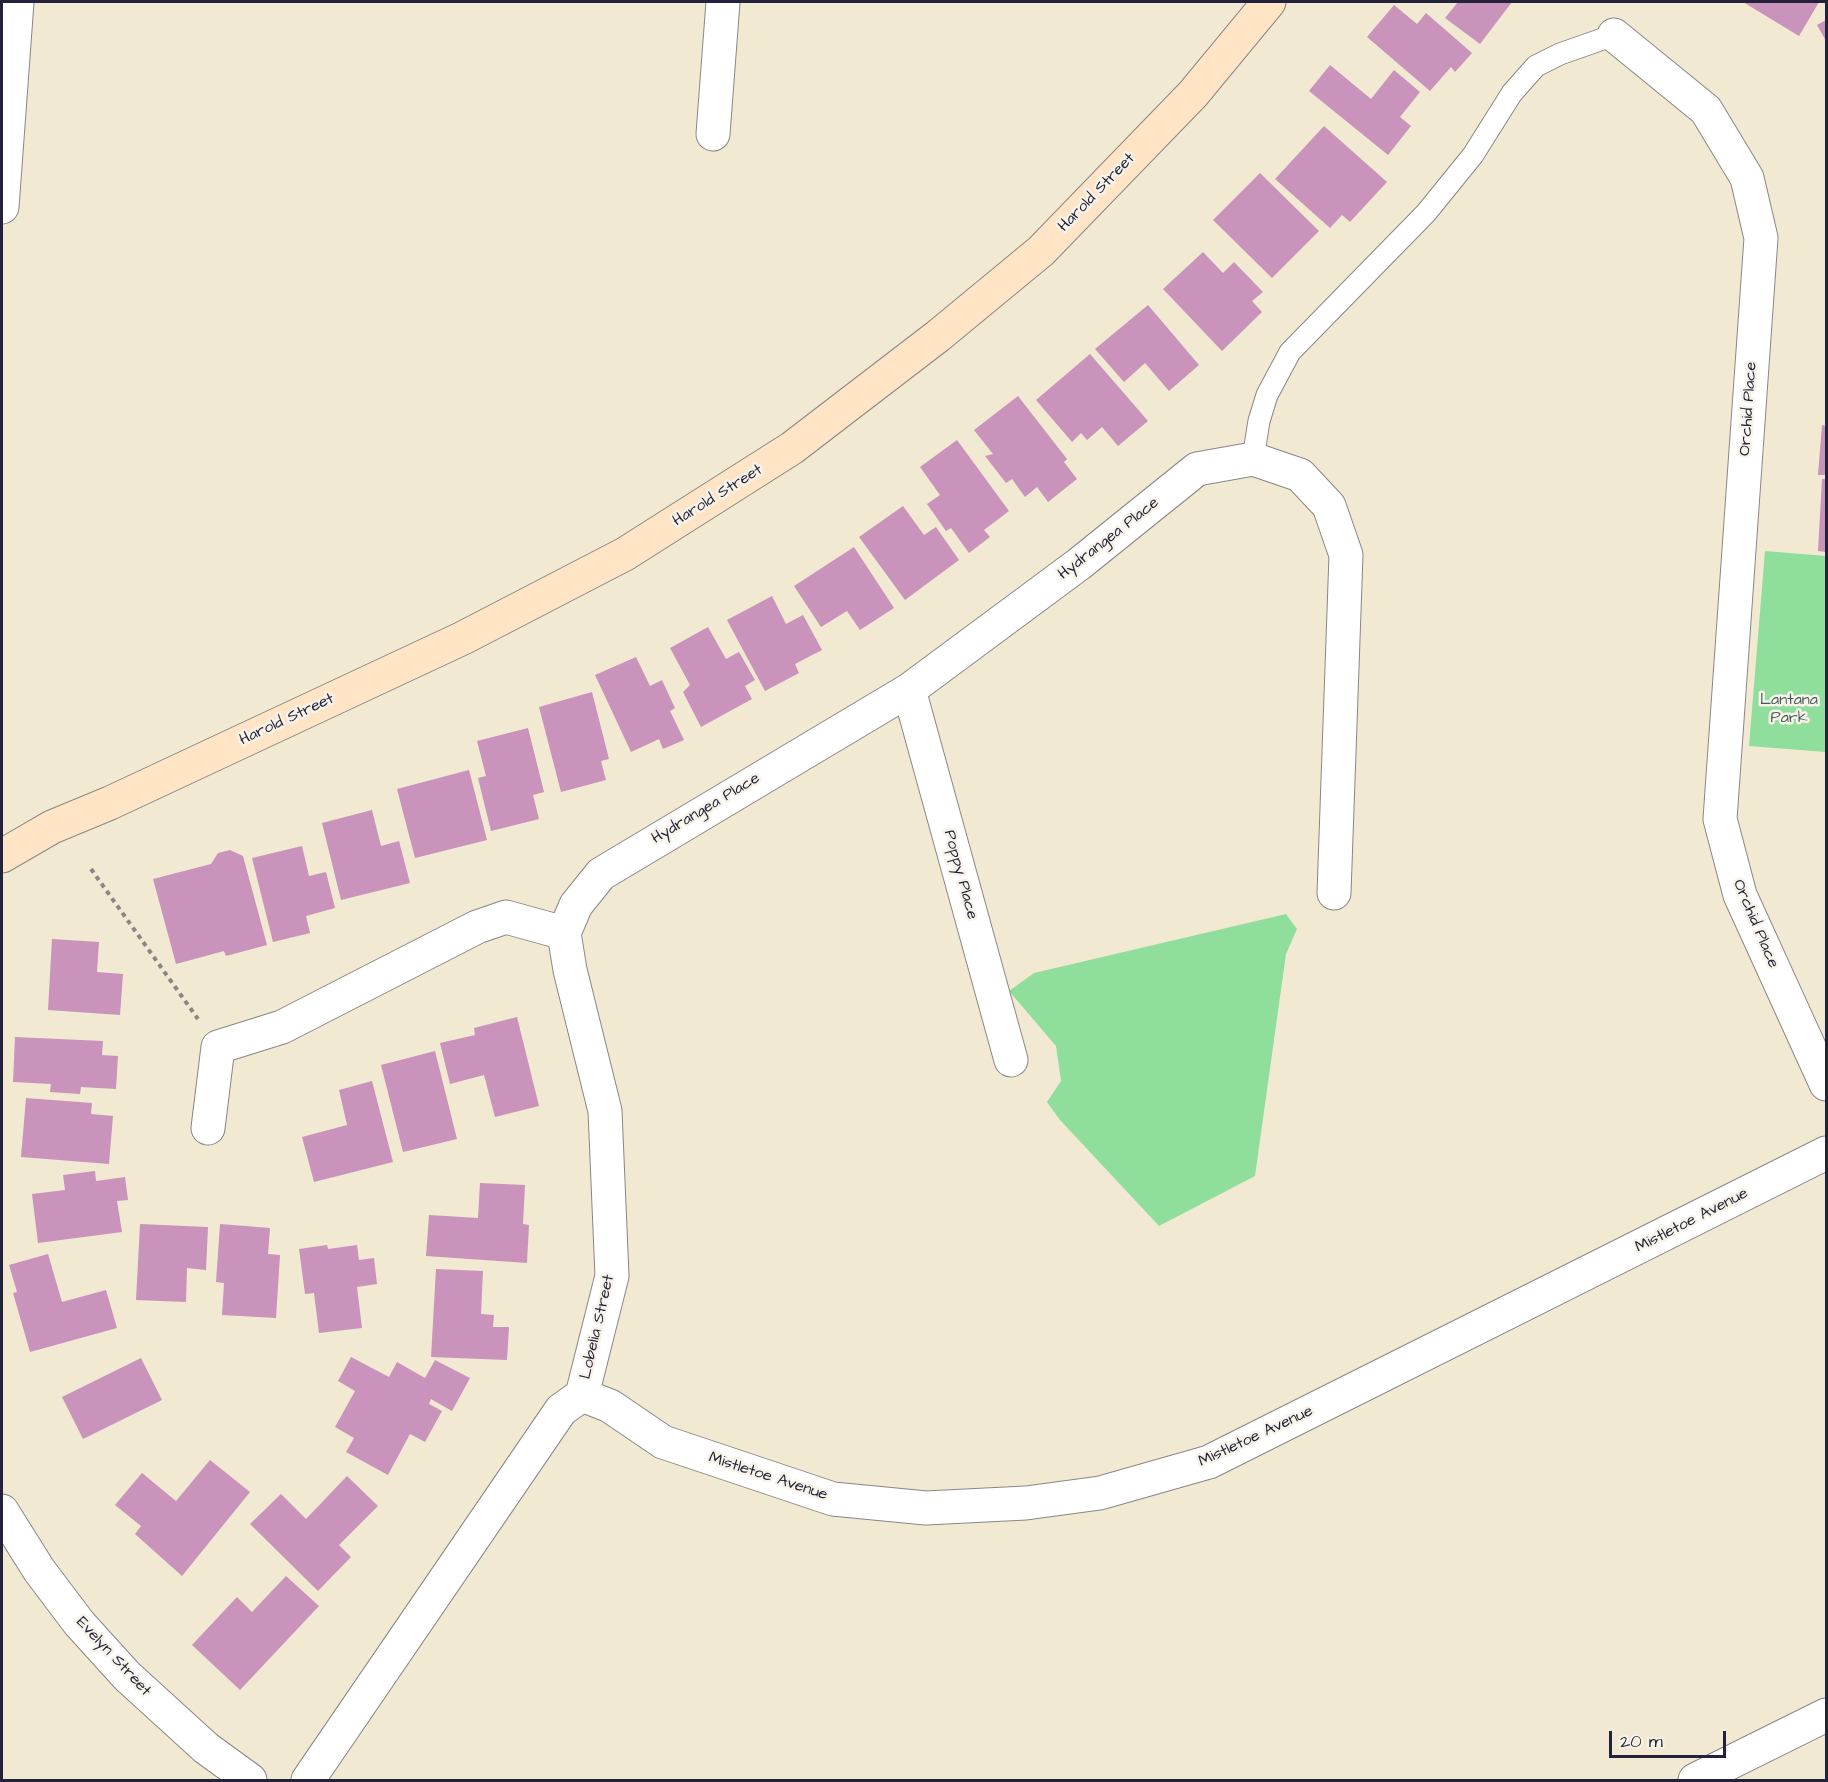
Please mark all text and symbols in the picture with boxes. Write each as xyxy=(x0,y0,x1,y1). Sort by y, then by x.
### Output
street label: Harold Street xyxy=(1055,150,1139,236)
street label: Orchid Place xyxy=(1736,361,1762,457)
street label: Harold Street xyxy=(670,461,766,531)
street label: Hydrangea Place xyxy=(1055,494,1163,584)
street label: Harold Street xyxy=(237,690,337,750)
park label: Lantana Park xyxy=(1760,691,1818,729)
street label: Hydrangea Place xyxy=(648,769,764,849)
street label: Poppy Place xyxy=(939,828,981,922)
street label: Orchid Place xyxy=(1728,877,1782,971)
street label: Mistletoe Avenue xyxy=(1632,1184,1752,1258)
street label: Lobelia Street xyxy=(577,1273,619,1381)
street label: Mistletoe Avenue xyxy=(1196,1402,1316,1472)
street label: Mistletoe Avenue xyxy=(706,1449,830,1505)
street label: Evelyn Street xyxy=(71,1613,155,1701)
scale bar xyxy=(1612,1719,1729,1757)
text: 20 m xyxy=(1620,1729,1663,1754)

